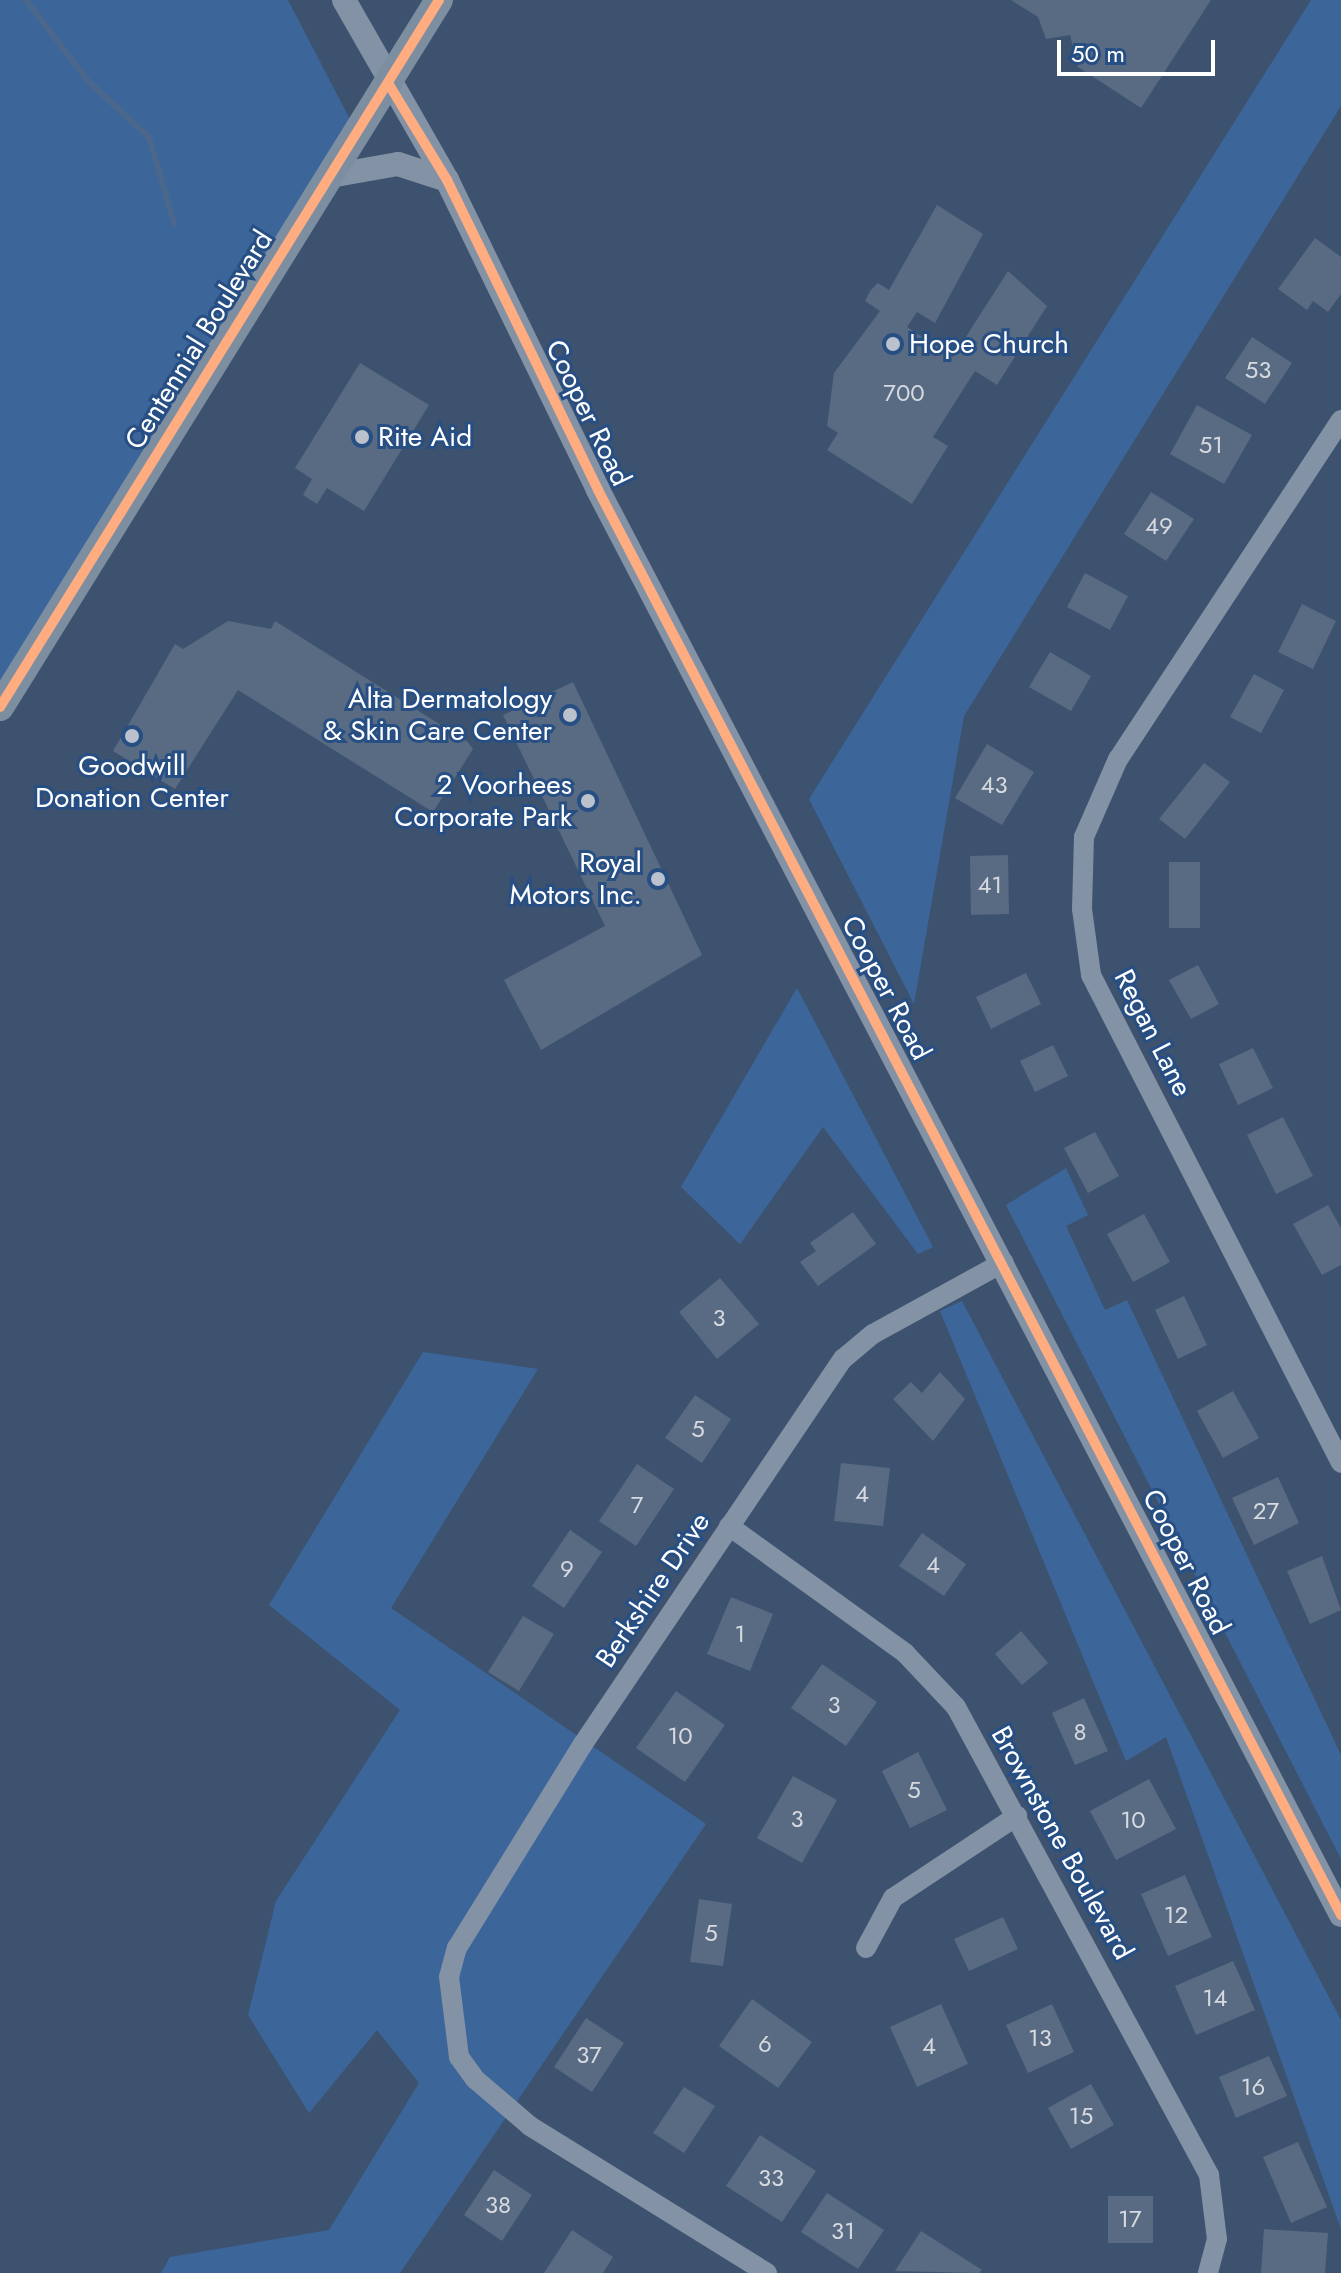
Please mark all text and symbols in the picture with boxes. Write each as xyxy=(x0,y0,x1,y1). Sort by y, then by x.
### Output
scale bar xyxy=(1061,24,1219,74)
text: 50 m xyxy=(1071,36,1125,71)
street label: Centennial Boulevard xyxy=(118,224,280,456)
place label: Hope Church xyxy=(909,327,1069,361)
street label: Cooper Road xyxy=(538,334,638,492)
marker: Hope Church xyxy=(884,335,902,353)
house number: 53 xyxy=(1245,356,1271,384)
house number: 700 xyxy=(883,379,925,407)
place label: Rite Aid xyxy=(378,420,472,454)
marker: Rite Aid xyxy=(353,428,371,446)
house number: 51 xyxy=(1199,431,1223,459)
house number: 49 xyxy=(1145,512,1173,540)
place label: Alta Dermatology & Skin Care Center xyxy=(323,682,552,748)
marker: Alta Dermatology & Skin Care Center xyxy=(559,704,581,726)
marker: Goodwill Donation Center xyxy=(123,727,141,745)
place label: Goodwill Donation Center xyxy=(35,749,229,815)
place label: 2 Voorhees Corporate Park xyxy=(394,768,572,834)
house number: 43 xyxy=(980,771,1008,799)
marker: 2 Voorhees Corporate Park xyxy=(579,792,597,810)
place label: Royal Motors Inc. xyxy=(509,846,642,912)
marker: Royal Motors Inc. xyxy=(649,870,667,888)
house number: 41 xyxy=(978,871,1002,899)
street label: Cooper Road xyxy=(834,910,938,1066)
street label: Regan Lane xyxy=(1107,964,1199,1102)
house number: 3 xyxy=(712,1304,726,1332)
house number: 5 xyxy=(691,1415,705,1443)
house number: 4 xyxy=(855,1480,869,1508)
street label: Cooper Road xyxy=(1135,1484,1237,1640)
house number: 7 xyxy=(631,1491,643,1519)
house number: 27 xyxy=(1253,1497,1279,1525)
street label: Berkshire Drive xyxy=(589,1506,717,1674)
house number: 4 xyxy=(926,1551,940,1579)
house number: 9 xyxy=(560,1555,574,1583)
house number: 1 xyxy=(735,1620,745,1648)
house number: 3 xyxy=(827,1691,841,1719)
house number: 8 xyxy=(1073,1718,1087,1746)
street label: Brownstone Boulevard xyxy=(984,1720,1140,1966)
house number: 10 xyxy=(667,1722,693,1750)
house number: 5 xyxy=(907,1776,921,1804)
house number: 3 xyxy=(790,1805,804,1833)
house number: 10 xyxy=(1120,1806,1146,1834)
house number: 12 xyxy=(1164,1901,1188,1929)
house number: 5 xyxy=(704,1919,718,1947)
house number: 14 xyxy=(1203,1984,1227,2012)
house number: 13 xyxy=(1028,2024,1052,2052)
house number: 6 xyxy=(758,2030,772,2058)
house number: 4 xyxy=(922,2032,936,2060)
house number: 37 xyxy=(576,2041,602,2069)
house number: 16 xyxy=(1241,2073,1265,2101)
house number: 15 xyxy=(1069,2102,1093,2130)
house number: 33 xyxy=(758,2164,784,2192)
house number: 38 xyxy=(485,2191,511,2219)
house number: 17 xyxy=(1118,2205,1142,2233)
house number: 31 xyxy=(831,2217,855,2245)

